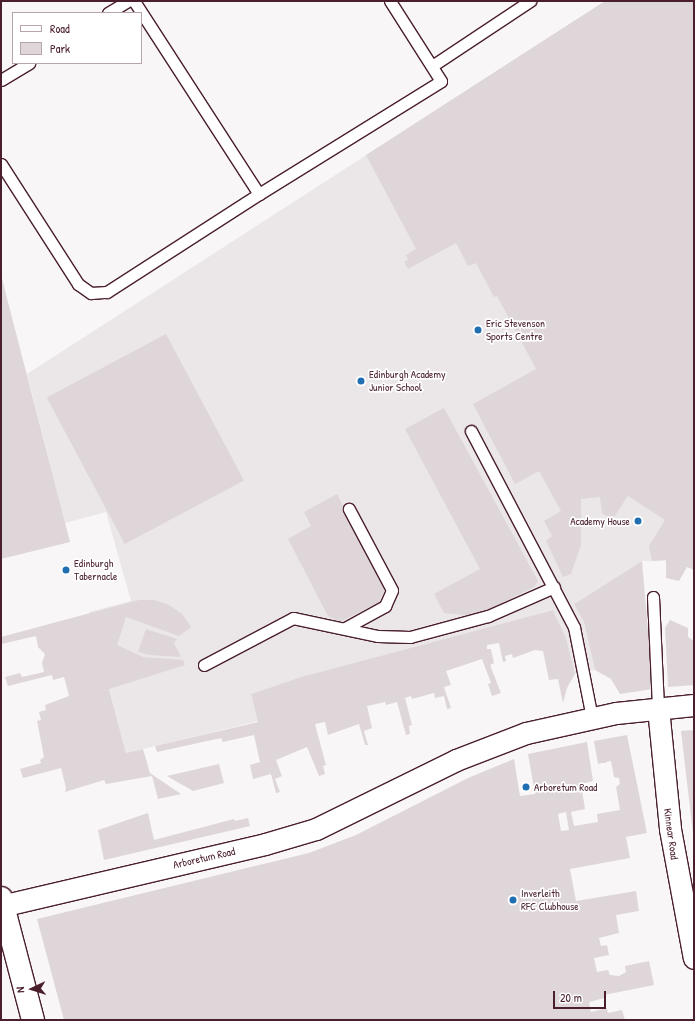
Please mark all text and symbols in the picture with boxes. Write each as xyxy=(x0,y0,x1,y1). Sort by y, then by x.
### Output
legend xyxy=(12,12,142,64)
text: Road xyxy=(50,20,70,37)
text: Park xyxy=(50,40,70,57)
place label: Eric Stevenson Sports Centre xyxy=(486,317,545,343)
marker: Eric Stevenson Sports Centre xyxy=(473,325,483,335)
place label: Edinburgh Academy Junior School xyxy=(369,368,446,394)
marker: Edinburgh Academy Junior School xyxy=(356,376,366,386)
place label: Academy House xyxy=(570,514,630,528)
marker: Academy House xyxy=(633,516,643,526)
place label: Edinburgh Tabernacle xyxy=(74,557,117,583)
marker: Edinburgh Tabernacle xyxy=(61,565,71,575)
place label: Arboretum Road xyxy=(534,780,597,794)
marker: Arboretum Road xyxy=(521,782,531,792)
street label: Kinnear Road xyxy=(661,808,681,860)
street label: Arboretum Road xyxy=(172,844,236,872)
place label: Inverleith RFC Clubhouse xyxy=(521,887,579,913)
marker: Inverleith RFC Clubhouse xyxy=(508,895,518,905)
north arrow xyxy=(12,969,52,1009)
scale bar xyxy=(555,983,608,1009)
text: N xyxy=(13,986,27,993)
text: 20 m xyxy=(560,989,582,1006)

